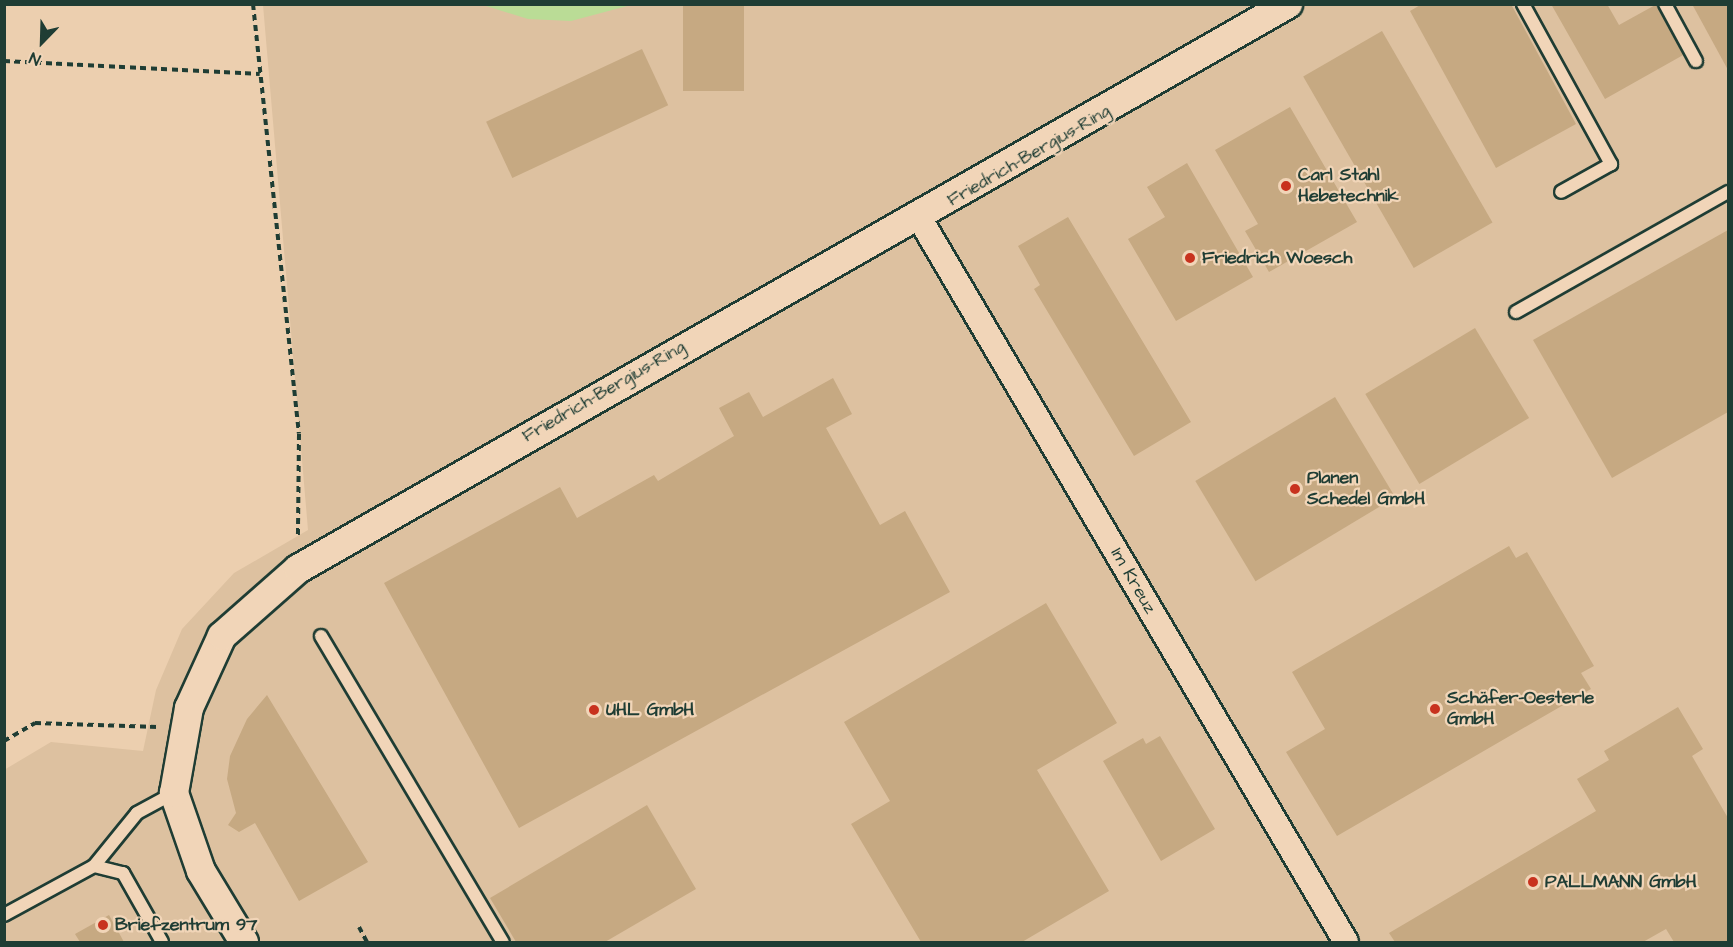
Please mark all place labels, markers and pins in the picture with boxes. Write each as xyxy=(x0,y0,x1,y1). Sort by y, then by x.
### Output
place label: Carl Stahl Hebetechnik xyxy=(1298,165,1399,207)
marker: Carl Stahl Hebetechnik xyxy=(1279,179,1293,193)
place label: Friedrich Woesch xyxy=(1202,247,1352,269)
marker: Friedrich Woesch xyxy=(1183,251,1197,265)
place label: Planen Schedel GmbH xyxy=(1307,468,1425,510)
marker: Planen Schedel GmbH xyxy=(1288,482,1302,496)
place label: Schäfer-Oesterle GmbH xyxy=(1447,688,1594,730)
place label: UHL GmbH xyxy=(606,699,694,721)
marker: Schäfer-Oesterle GmbH xyxy=(1428,702,1442,716)
marker: UHL GmbH xyxy=(587,703,601,717)
place label: PALLMANN GmbH xyxy=(1545,871,1697,893)
marker: PALLMANN GmbH xyxy=(1526,875,1540,889)
place label: Briefzentrum 97 xyxy=(115,914,257,936)
marker: Briefzentrum 97 xyxy=(96,918,110,932)

